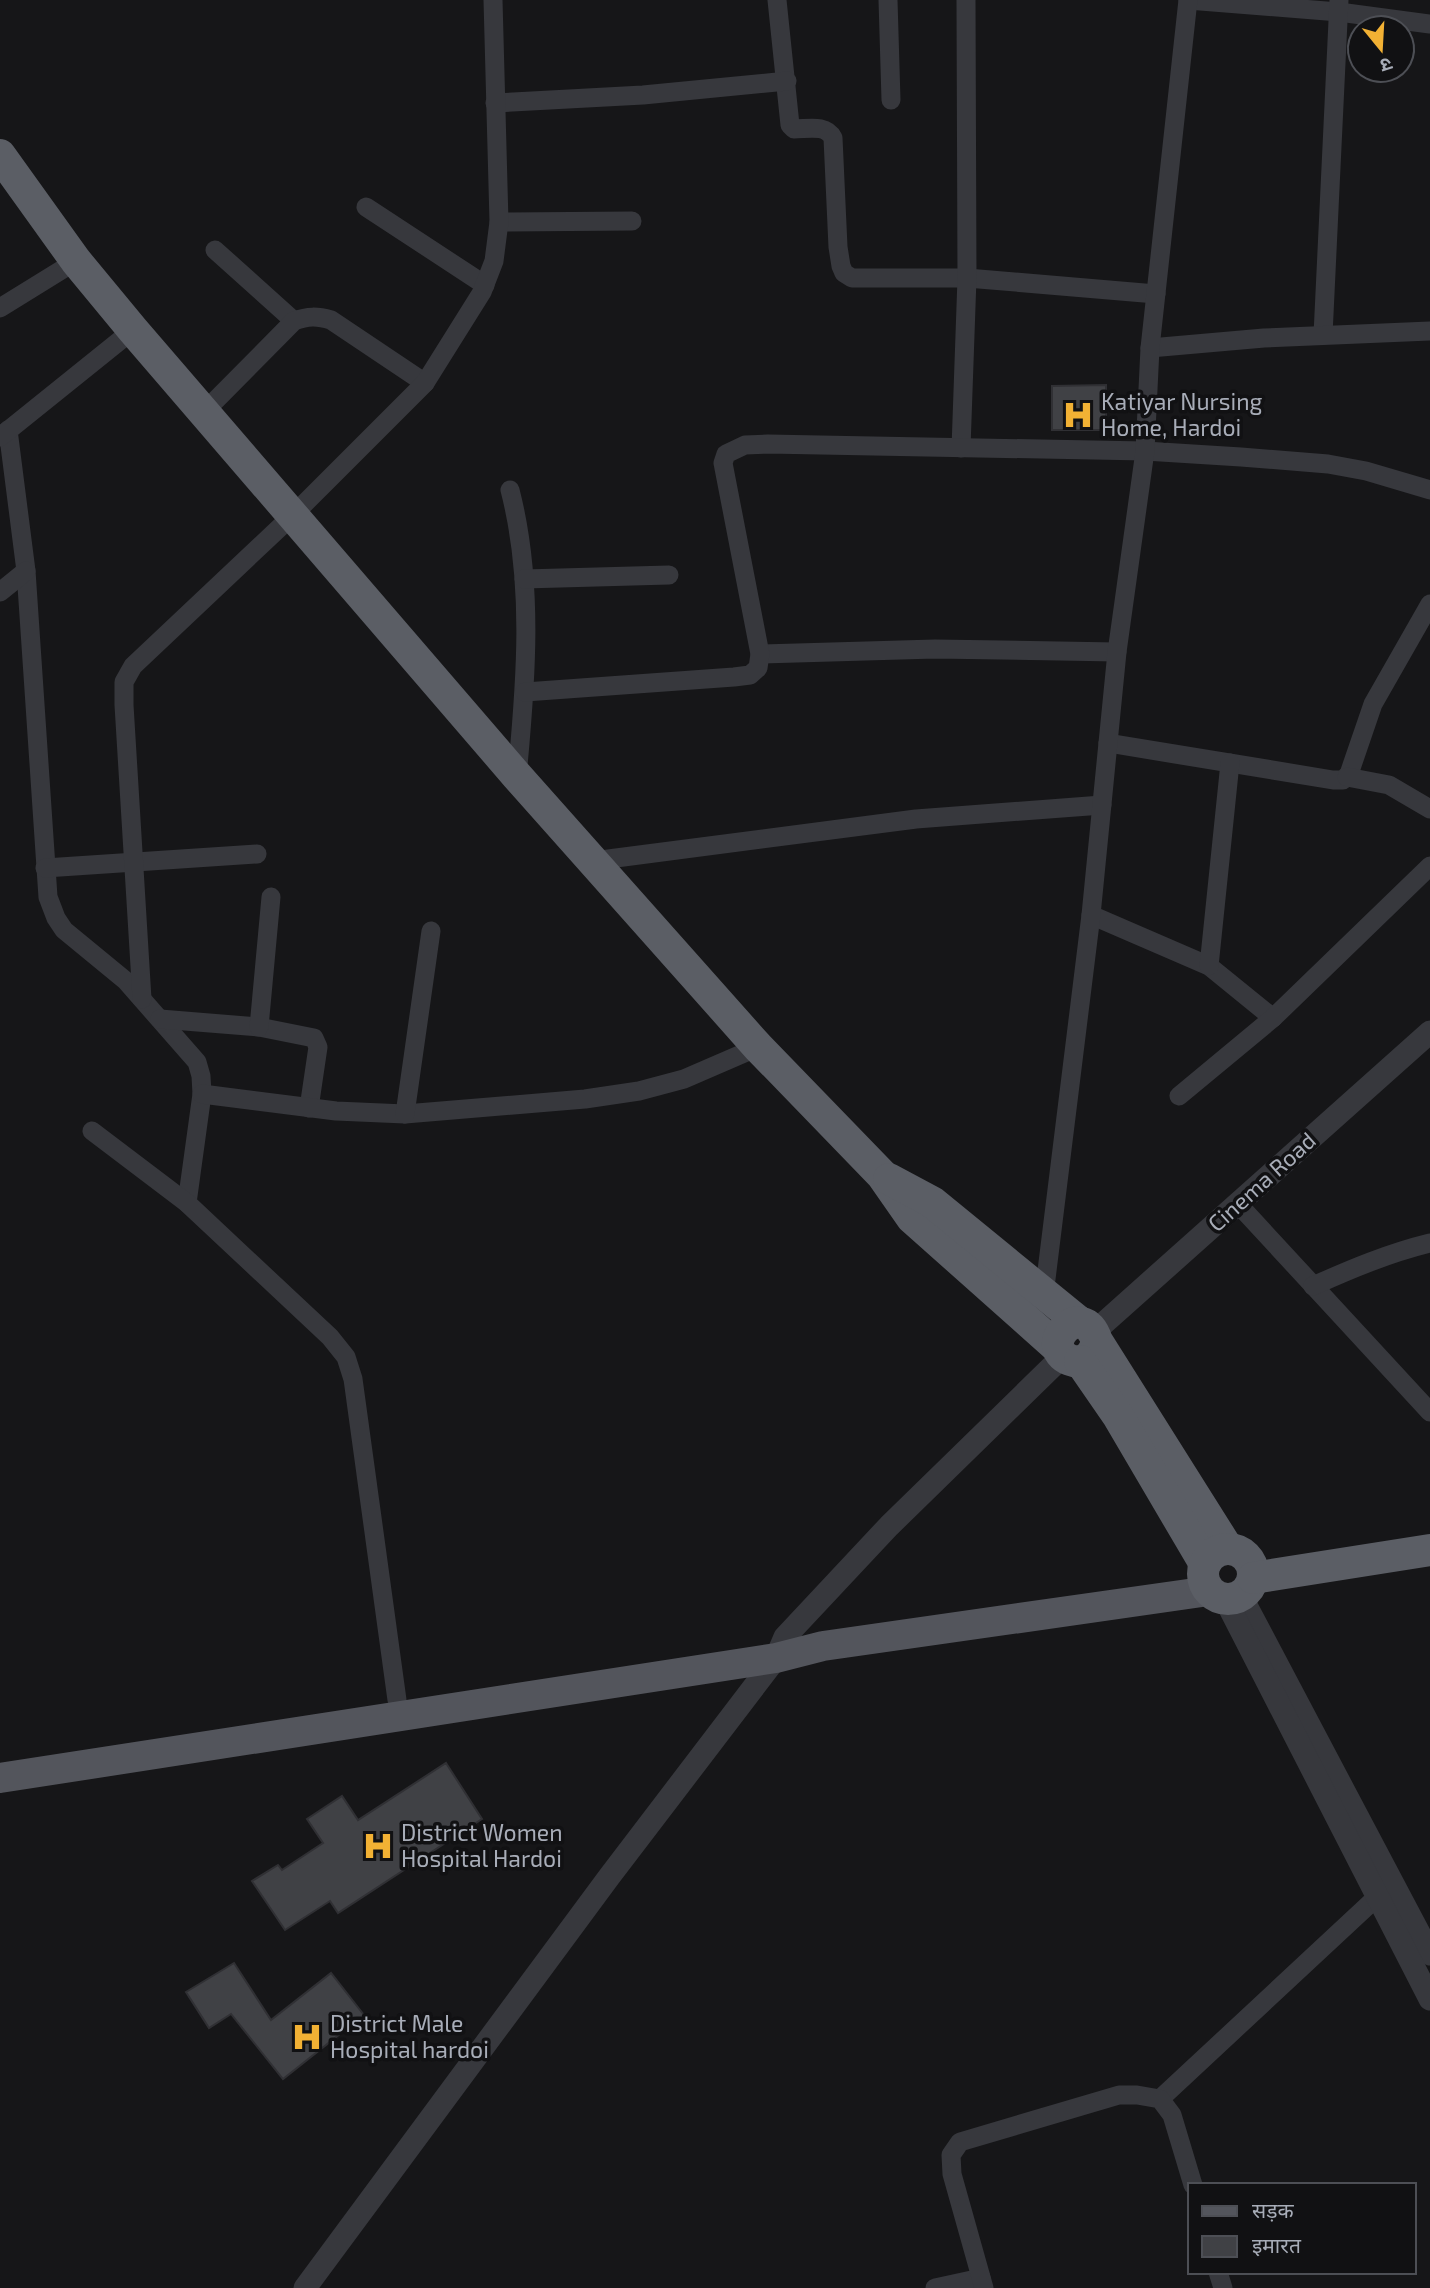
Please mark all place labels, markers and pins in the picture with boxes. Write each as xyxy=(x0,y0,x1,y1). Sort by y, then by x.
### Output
place label: Katiyar Nursing Home, Hardoi xyxy=(1101,387,1263,441)
hospital icon: Katiyar Nursing Home, Hardoi xyxy=(1061,398,1095,432)
place label: District Women Hospital Hardoi xyxy=(401,1818,563,1872)
hospital icon: District Women Hospital Hardoi xyxy=(361,1829,395,1863)
place label: District Male Hospital hardoi xyxy=(330,2009,489,2063)
hospital icon: District Male Hospital hardoi xyxy=(290,2020,324,2054)

